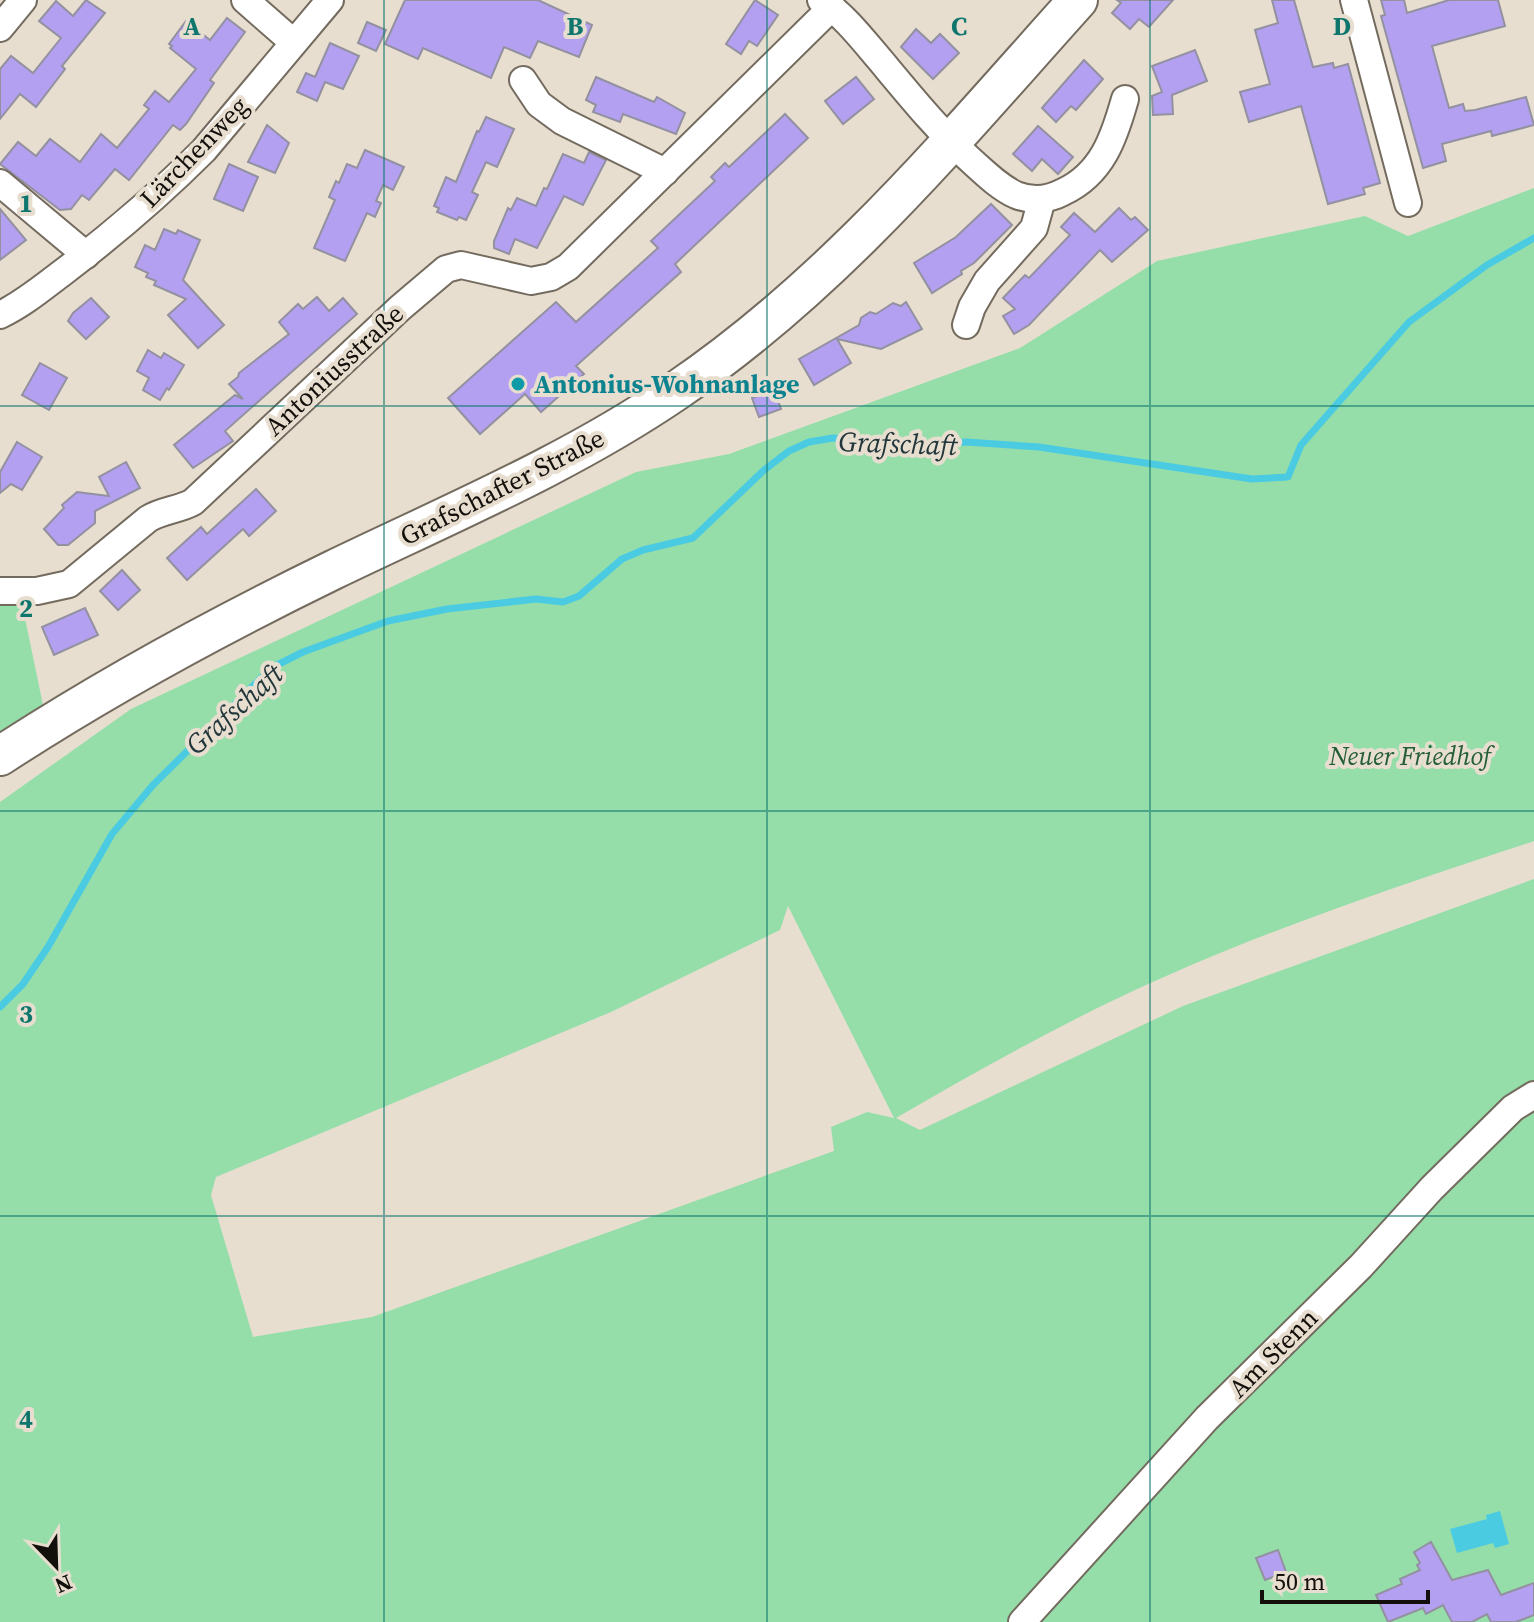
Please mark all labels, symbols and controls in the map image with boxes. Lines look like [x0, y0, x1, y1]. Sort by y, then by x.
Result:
text: A [183, 8, 201, 44]
text: B [567, 8, 584, 44]
text: C [951, 8, 967, 44]
text: D [1333, 8, 1351, 44]
street label: Lärchenweg [132, 89, 256, 215]
text: 1 [19, 185, 33, 221]
street label: Antoniusstraße [257, 296, 411, 444]
place label: Antonius-Wohnanlage [534, 366, 800, 402]
marker: Antonius-Wohnanlage [509, 375, 527, 393]
street label: Grafschafter Straße [394, 420, 610, 554]
water label: Grafschaft [838, 422, 959, 464]
text: 2 [19, 590, 33, 626]
water label: Grafschaft [177, 654, 292, 763]
park label: Neuer Friedhof [1328, 738, 1496, 774]
text: 3 [19, 996, 33, 1032]
street label: Am Stenn [1220, 1300, 1326, 1406]
text: 4 [19, 1401, 33, 1437]
north arrow [16, 1526, 96, 1606]
scale bar [1262, 1554, 1428, 1604]
text: 50 m [1274, 1565, 1325, 1598]
text: N [51, 1567, 77, 1601]

